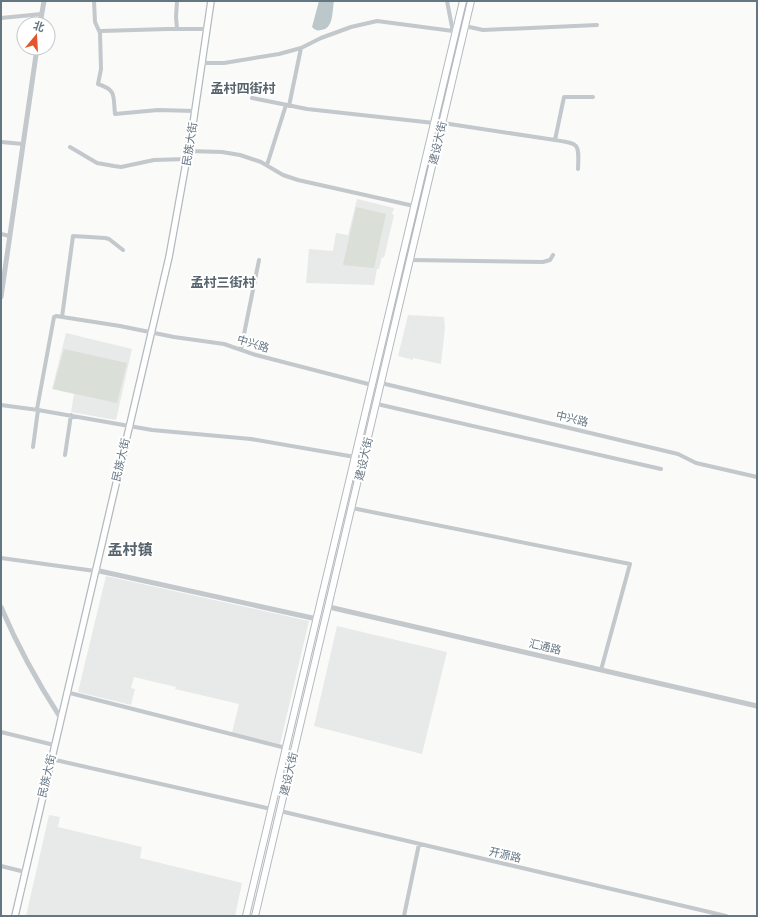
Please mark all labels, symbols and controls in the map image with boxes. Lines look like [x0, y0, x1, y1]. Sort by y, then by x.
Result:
north arrow [16, 16, 56, 56]
text: 北 [32, 20, 46, 34]
district label: 孟村四街村 [210, 81, 276, 96]
street label: 建设大街 [427, 120, 448, 166]
street label: 民族大街 [180, 121, 199, 167]
district label: 孟村三街村 [190, 275, 256, 290]
street label: 中兴路 [236, 333, 271, 354]
street label: 中兴路 [555, 409, 590, 428]
street label: 建设大街 [353, 436, 374, 482]
street label: 民族大街 [110, 437, 131, 483]
district label: 孟村镇 [107, 541, 153, 558]
street label: 汇通路 [528, 637, 563, 656]
street label: 建设大街 [278, 751, 299, 797]
street label: 民族大街 [36, 753, 57, 799]
street label: 开源路 [488, 845, 523, 864]

